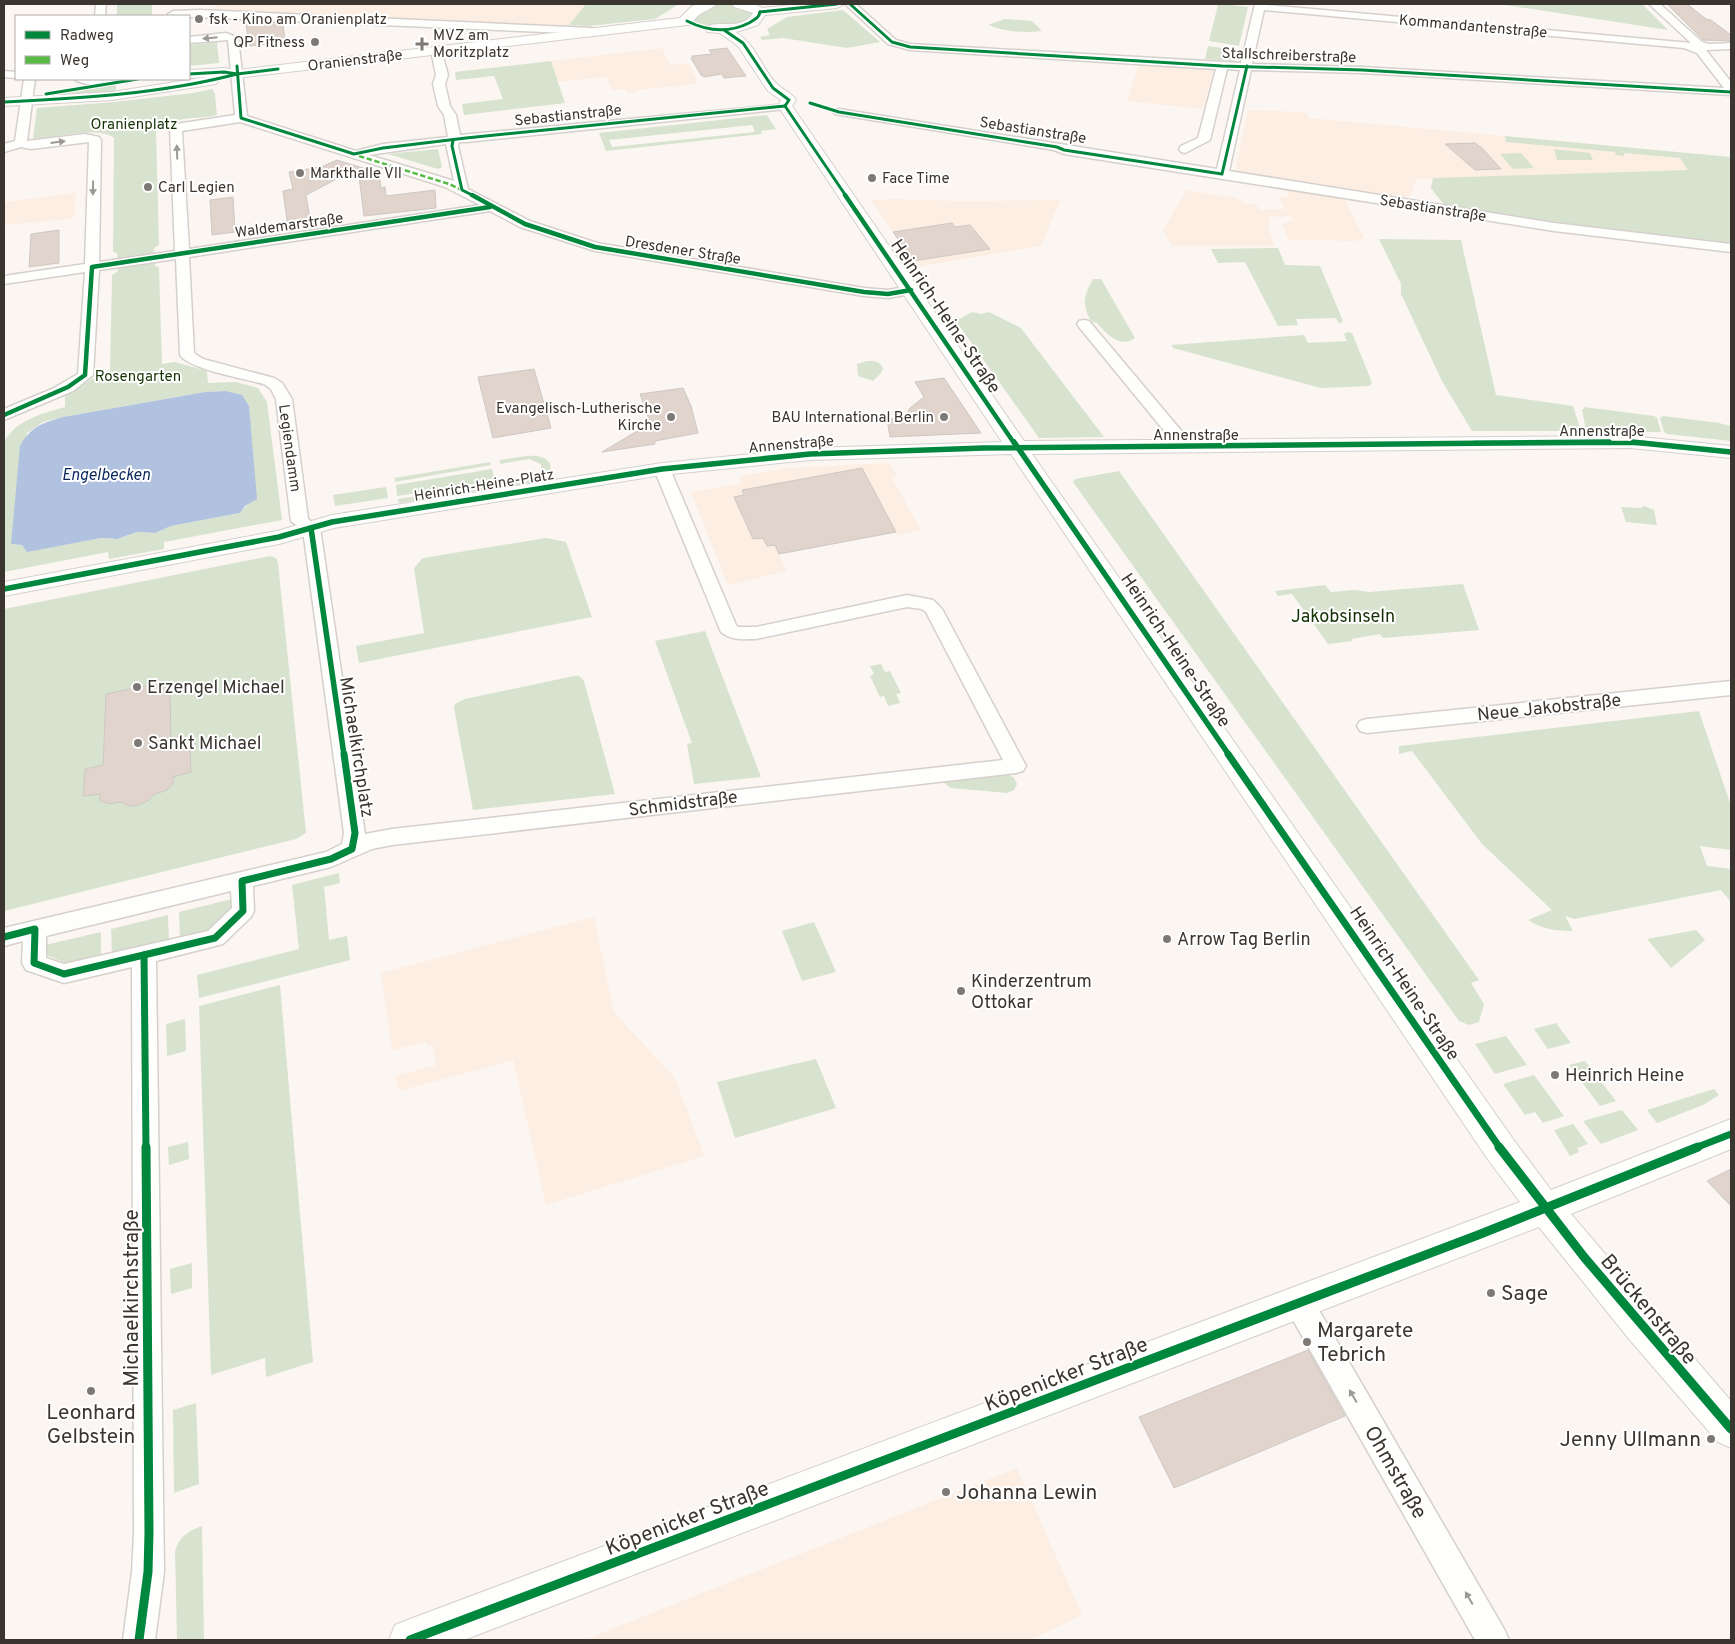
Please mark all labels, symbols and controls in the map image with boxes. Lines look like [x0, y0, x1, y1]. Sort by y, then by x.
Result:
place label: fsk - Kino am Oranienplatz [209, 11, 387, 30]
street label: Kommandantenstraße [1398, 12, 1548, 43]
marker: fsk - Kino am Oranienplatz [193, 13, 205, 25]
legend [15, 15, 190, 80]
text: Radweg [60, 27, 114, 46]
place label: MVZ am Moritzplatz [433, 27, 509, 63]
one-way arrow [201, 34, 217, 42]
place label: QP Fitness [233, 34, 305, 53]
marker: QP Fitness [309, 36, 321, 48]
marker: MVZ am Moritzplatz [415, 37, 429, 51]
street label: Stallschreiberstraße [1221, 45, 1357, 68]
street label: Oranienstraße [307, 46, 404, 77]
text: Weg [60, 52, 89, 71]
street label: Sebastianstraße [514, 101, 623, 132]
street label: Sebastianstraße [978, 114, 1087, 149]
park label: Oranienplatz [91, 116, 177, 135]
one-way arrow [50, 138, 66, 146]
one-way arrow [173, 144, 181, 160]
place label: Markthalle VII [310, 165, 402, 184]
marker: Markthalle VII [294, 167, 306, 179]
place label: Face Time [882, 170, 950, 189]
marker: Face Time [866, 172, 878, 184]
place label: Carl Legien [158, 179, 235, 198]
one-way arrow [89, 181, 97, 197]
marker: Carl Legien [142, 181, 154, 193]
street label: Sebastianstraße [1378, 192, 1487, 227]
street label: Waldemarstraße [234, 209, 344, 243]
street label: Dresdener Straße [623, 233, 742, 270]
street label: Heinrich-Heine-Straße [885, 235, 1005, 398]
park label: Rosengarten [95, 368, 181, 387]
place label: Evangelisch-Lutherische Kirche [496, 400, 661, 436]
street label: Legiendamm [273, 403, 304, 493]
place label: BAU International Berlin [772, 409, 934, 428]
marker: Evangelisch-Lutherische Kirche [665, 411, 677, 423]
marker: BAU International Berlin [938, 411, 950, 423]
street label: Annenstraße [1559, 423, 1645, 442]
street label: Annenstraße [1153, 427, 1239, 446]
street label: Annenstraße [748, 432, 835, 459]
water label: Engelbecken [62, 466, 150, 486]
street label: Heinrich-Heine-Platz [413, 466, 556, 507]
street label: Heinrich-Heine-Straße [1115, 569, 1235, 732]
park label: Jakobsinseln [1291, 606, 1395, 629]
street label: Michaelkirchplatz [333, 675, 378, 819]
place label: Erzengel Michael [147, 677, 285, 700]
marker: Erzengel Michael [131, 681, 143, 693]
street label: Neue Jakobstraße [1476, 689, 1622, 727]
place label: Sankt Michael [148, 733, 261, 756]
marker: Sankt Michael [132, 737, 144, 749]
street label: Schmidstraße [627, 786, 739, 823]
street label: Heinrich-Heine-Straße [1344, 902, 1464, 1065]
place label: Arrow Tag Berlin [1177, 929, 1311, 952]
marker: Arrow Tag Berlin [1161, 933, 1173, 945]
place label: Kinderzentrum Ottokar [971, 971, 1092, 1015]
marker: Kinderzentrum Ottokar [955, 985, 967, 997]
place label: Heinrich Heine [1565, 1065, 1684, 1088]
marker: Heinrich Heine [1549, 1069, 1561, 1081]
street label: Michaelkirchstraße [119, 1209, 146, 1387]
street label: Brückenstraße [1594, 1249, 1702, 1371]
place label: Sage [1501, 1281, 1548, 1308]
marker: Sage [1485, 1287, 1497, 1299]
place label: Margarete Tebrich [1317, 1318, 1413, 1369]
street label: Köpenicker Straße [981, 1332, 1152, 1419]
marker: Margarete Tebrich [1301, 1336, 1313, 1348]
marker: Leonhard Gelbstein [85, 1385, 97, 1397]
one-way arrow [1349, 1389, 1357, 1404]
place label: Leonhard Gelbstein [46, 1400, 136, 1451]
street label: Ohmstraße [1357, 1421, 1432, 1524]
place label: Jenny Ullmann [1560, 1427, 1701, 1454]
marker: Jenny Ullmann [1705, 1433, 1717, 1445]
street label: Köpenicker Straße [602, 1476, 773, 1563]
place label: Johanna Lewin [956, 1480, 1097, 1507]
marker: Johanna Lewin [940, 1486, 952, 1498]
one-way arrow [1464, 1591, 1473, 1605]

